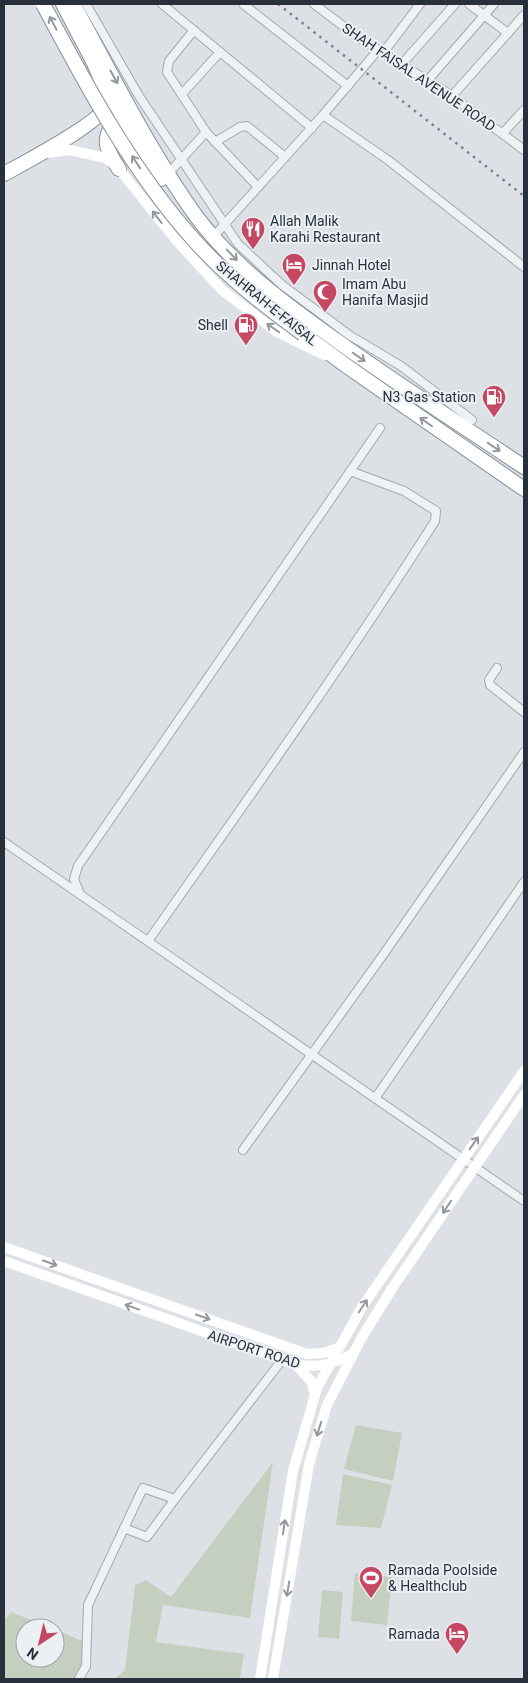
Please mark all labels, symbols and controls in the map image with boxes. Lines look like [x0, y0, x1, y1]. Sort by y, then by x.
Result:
one-way arrow [48, 15, 58, 30]
street label: SHAH FAISAL AVENUE ROAD [339, 20, 499, 134]
one-way arrow [109, 69, 119, 84]
one-way arrow [131, 156, 141, 170]
one-way arrow [151, 210, 162, 223]
place label: Allah Malik Karahi Restaurant [270, 213, 381, 245]
restaurant icon: Allah Malik Karahi Restaurant [240, 216, 266, 250]
one-way arrow [226, 249, 238, 261]
hotel icon: Jinnah Hotel [281, 252, 307, 286]
street label: SHAHRAH-E-FAISAL [213, 257, 321, 349]
place label: Jinnah Hotel [312, 257, 391, 273]
place label: Imam Abu Hanifa Masjid [342, 276, 428, 308]
mosque icon: Imam Abu Hanifa Masjid [312, 279, 338, 313]
fuel station icon: Shell [233, 312, 259, 346]
place label: Shell [198, 317, 228, 333]
one-way arrow [267, 323, 281, 333]
one-way arrow [352, 352, 366, 362]
fuel station icon: N3 Gas Station [481, 384, 507, 418]
place label: N3 Gas Station [383, 389, 476, 405]
one-way arrow [420, 417, 434, 427]
one-way arrow [487, 442, 501, 452]
one-way arrow [469, 1136, 480, 1150]
one-way arrow [442, 1200, 452, 1214]
one-way arrow [41, 1259, 57, 1268]
one-way arrow [358, 1299, 368, 1313]
one-way arrow [125, 1302, 141, 1311]
one-way arrow [195, 1313, 210, 1322]
street label: AIRPORT ROAD [206, 1327, 302, 1371]
one-way arrow [314, 1421, 324, 1437]
one-way arrow [280, 1520, 290, 1536]
place label: Ramada Poolside & Healthclub [388, 1562, 497, 1594]
sports icon: Ramada Poolside & Healthclub [358, 1565, 384, 1599]
one-way arrow [283, 1580, 293, 1596]
north arrow [15, 1618, 65, 1668]
hotel icon: Ramada [444, 1621, 470, 1655]
place label: Ramada [388, 1626, 440, 1642]
text: N [24, 1644, 41, 1663]

